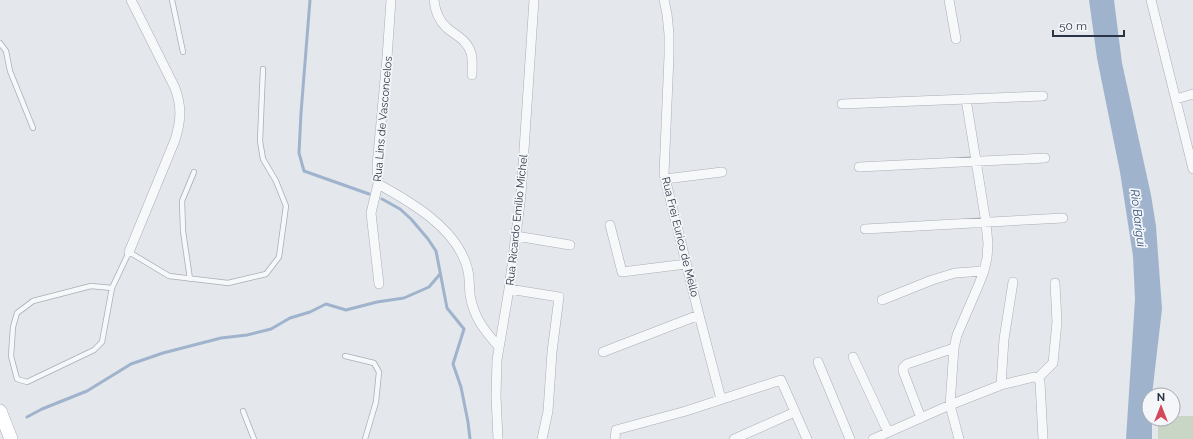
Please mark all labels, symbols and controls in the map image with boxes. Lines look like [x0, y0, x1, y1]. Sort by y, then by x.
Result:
scale bar [1053, 12, 1124, 38]
text: 50 m [1059, 19, 1087, 33]
street label: Rua Lins de Vasconcelos [371, 56, 395, 182]
street label: Rua Ricardo Emílio Michel [504, 154, 530, 286]
street label: Rua Frei Eurico de Mello [659, 176, 701, 299]
water label: Rio Barigui [1128, 188, 1149, 248]
north arrow [1141, 387, 1181, 427]
text: N [1157, 391, 1165, 404]

